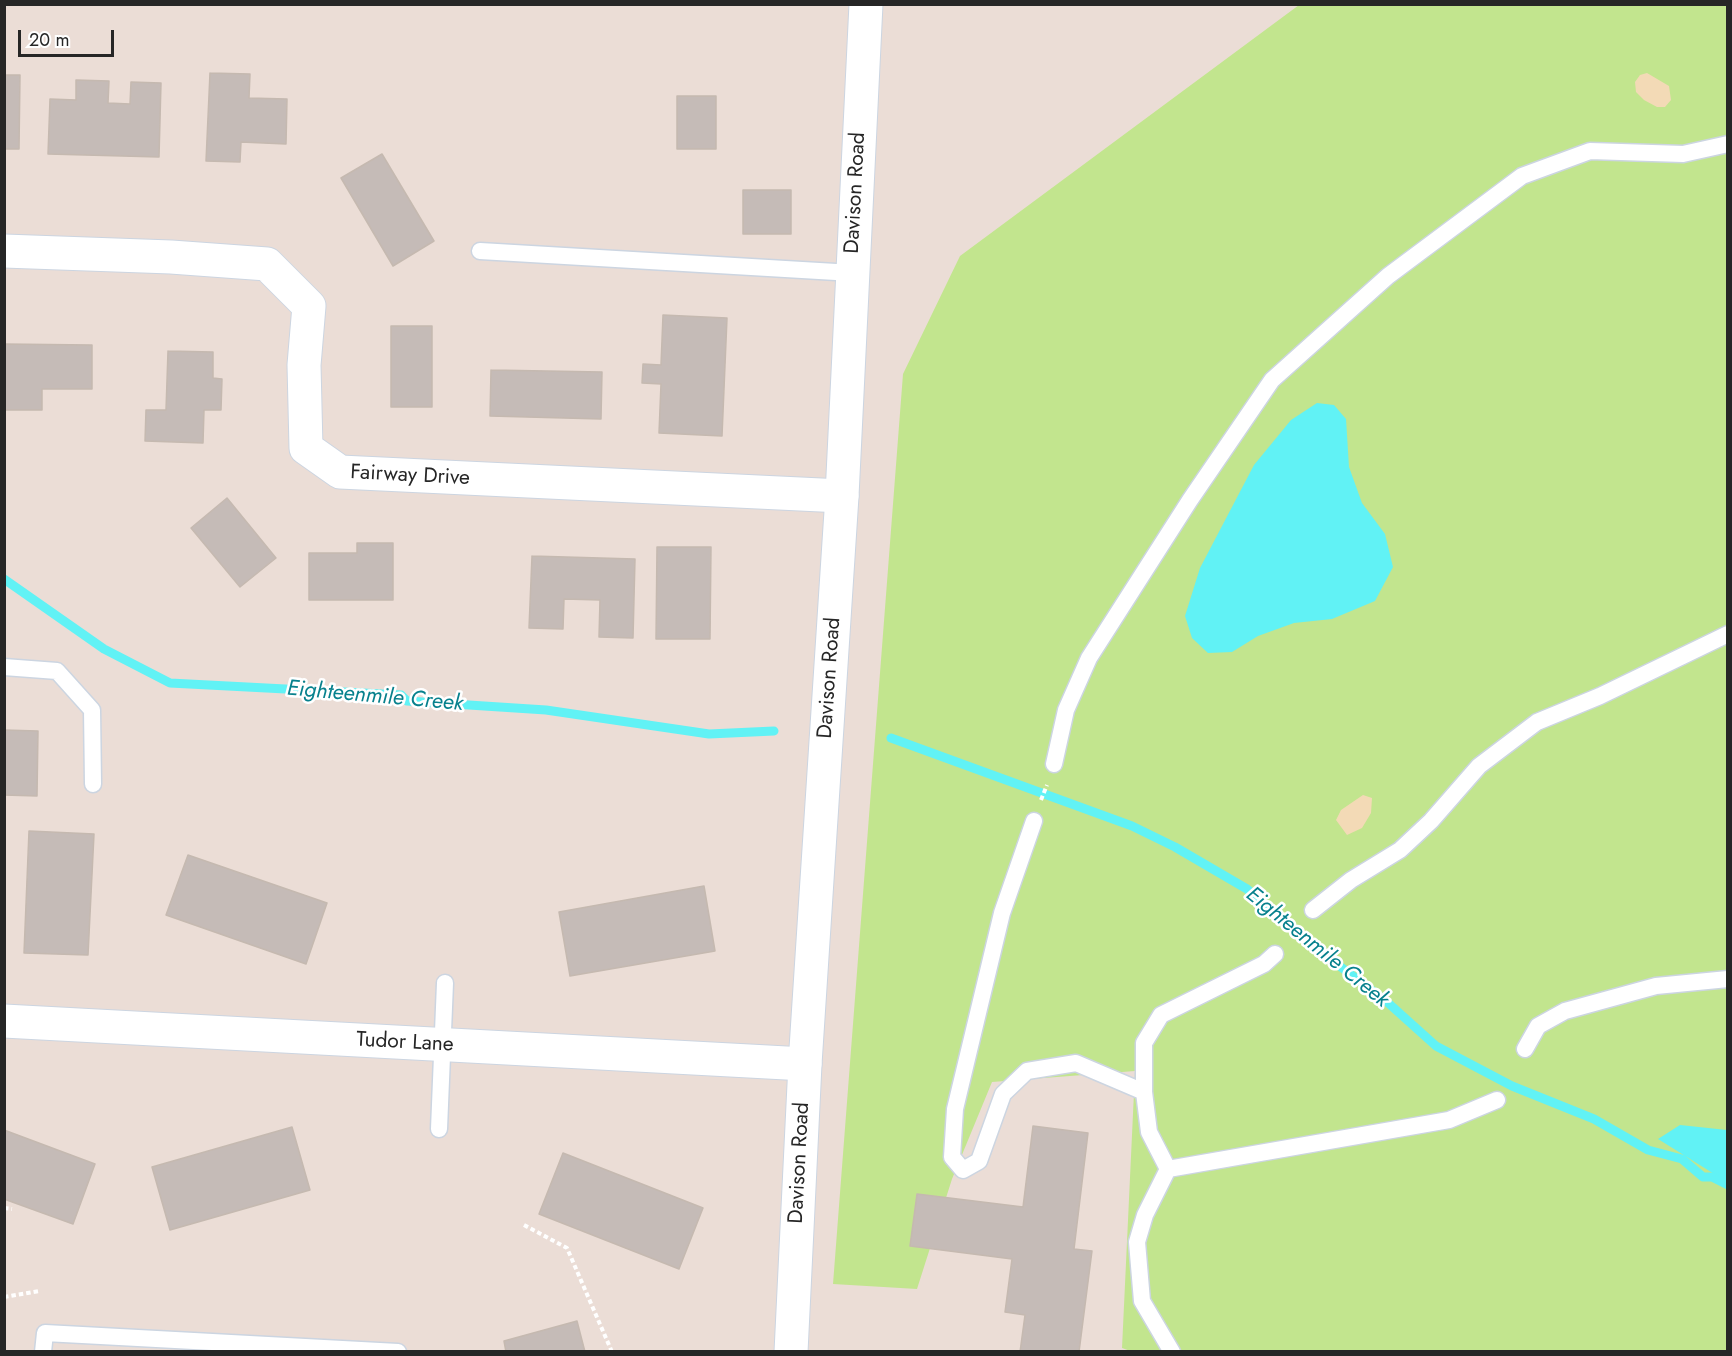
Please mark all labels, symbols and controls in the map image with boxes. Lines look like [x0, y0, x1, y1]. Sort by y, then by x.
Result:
scale bar [21, 18, 117, 56]
text: 20 m [29, 27, 69, 53]
street label: Davison Road [840, 132, 872, 254]
street label: Fairway Drive [350, 460, 470, 492]
street label: Davison Road [813, 617, 847, 739]
water label: Eighteenmile Creek [286, 676, 464, 718]
water label: Eighteenmile Creek [1240, 882, 1394, 1014]
street label: Tudor Lane [356, 1028, 454, 1058]
street label: Davison Road [784, 1102, 816, 1224]

